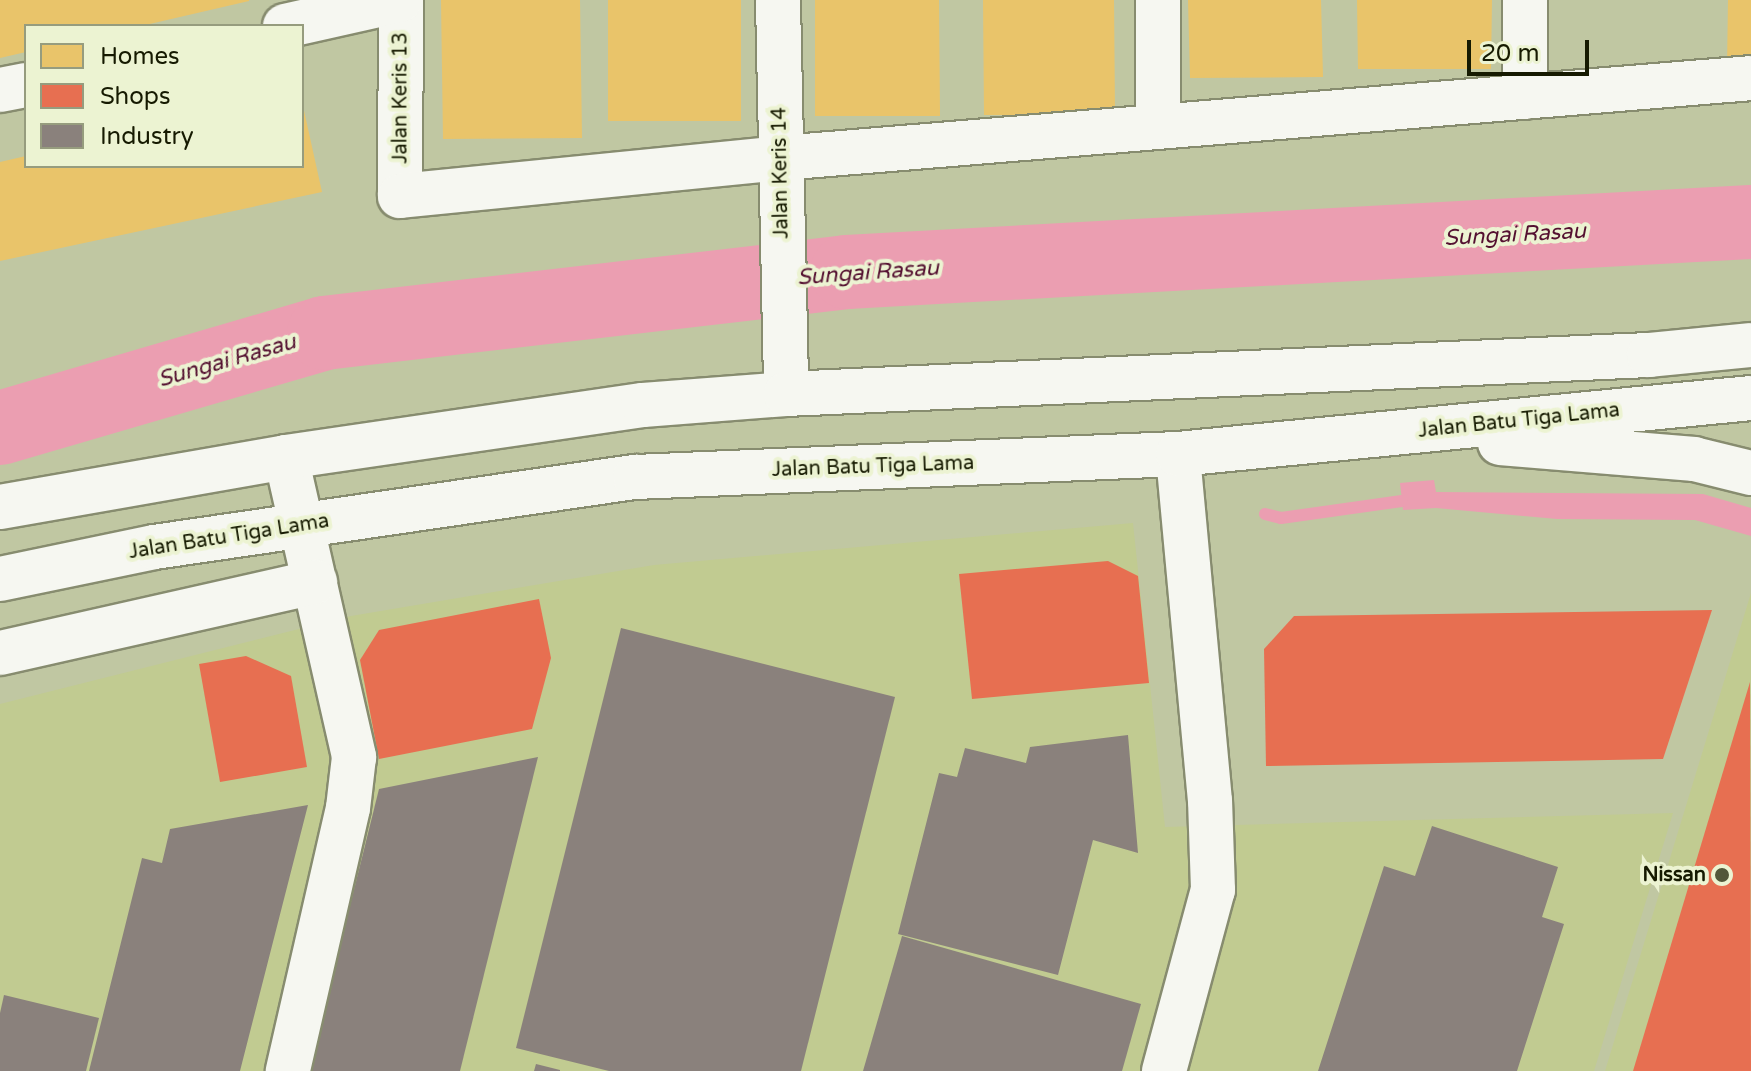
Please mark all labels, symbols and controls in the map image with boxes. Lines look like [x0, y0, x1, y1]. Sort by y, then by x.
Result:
legend [24, 24, 304, 168]
scale bar [1471, 24, 1593, 74]
street label: Jalan Keris 13 [389, 32, 413, 164]
text: 20 m [1481, 39, 1539, 68]
text: Homes [100, 42, 180, 71]
text: Shops [100, 82, 170, 111]
street label: Jalan Keris 14 [768, 107, 794, 239]
text: Industry [100, 122, 194, 151]
water label: Sungai Rasau [1443, 218, 1587, 252]
water label: Sungai Rasau [796, 255, 940, 291]
water label: Sungai Rasau [155, 329, 299, 393]
street label: Jalan Batu Tiga Lama [1417, 398, 1621, 444]
street label: Jalan Batu Tiga Lama [771, 451, 975, 483]
street label: Jalan Batu Tiga Lama [127, 509, 331, 565]
place label: Nissan [1643, 863, 1706, 887]
marker: Nissan [1713, 866, 1731, 884]

